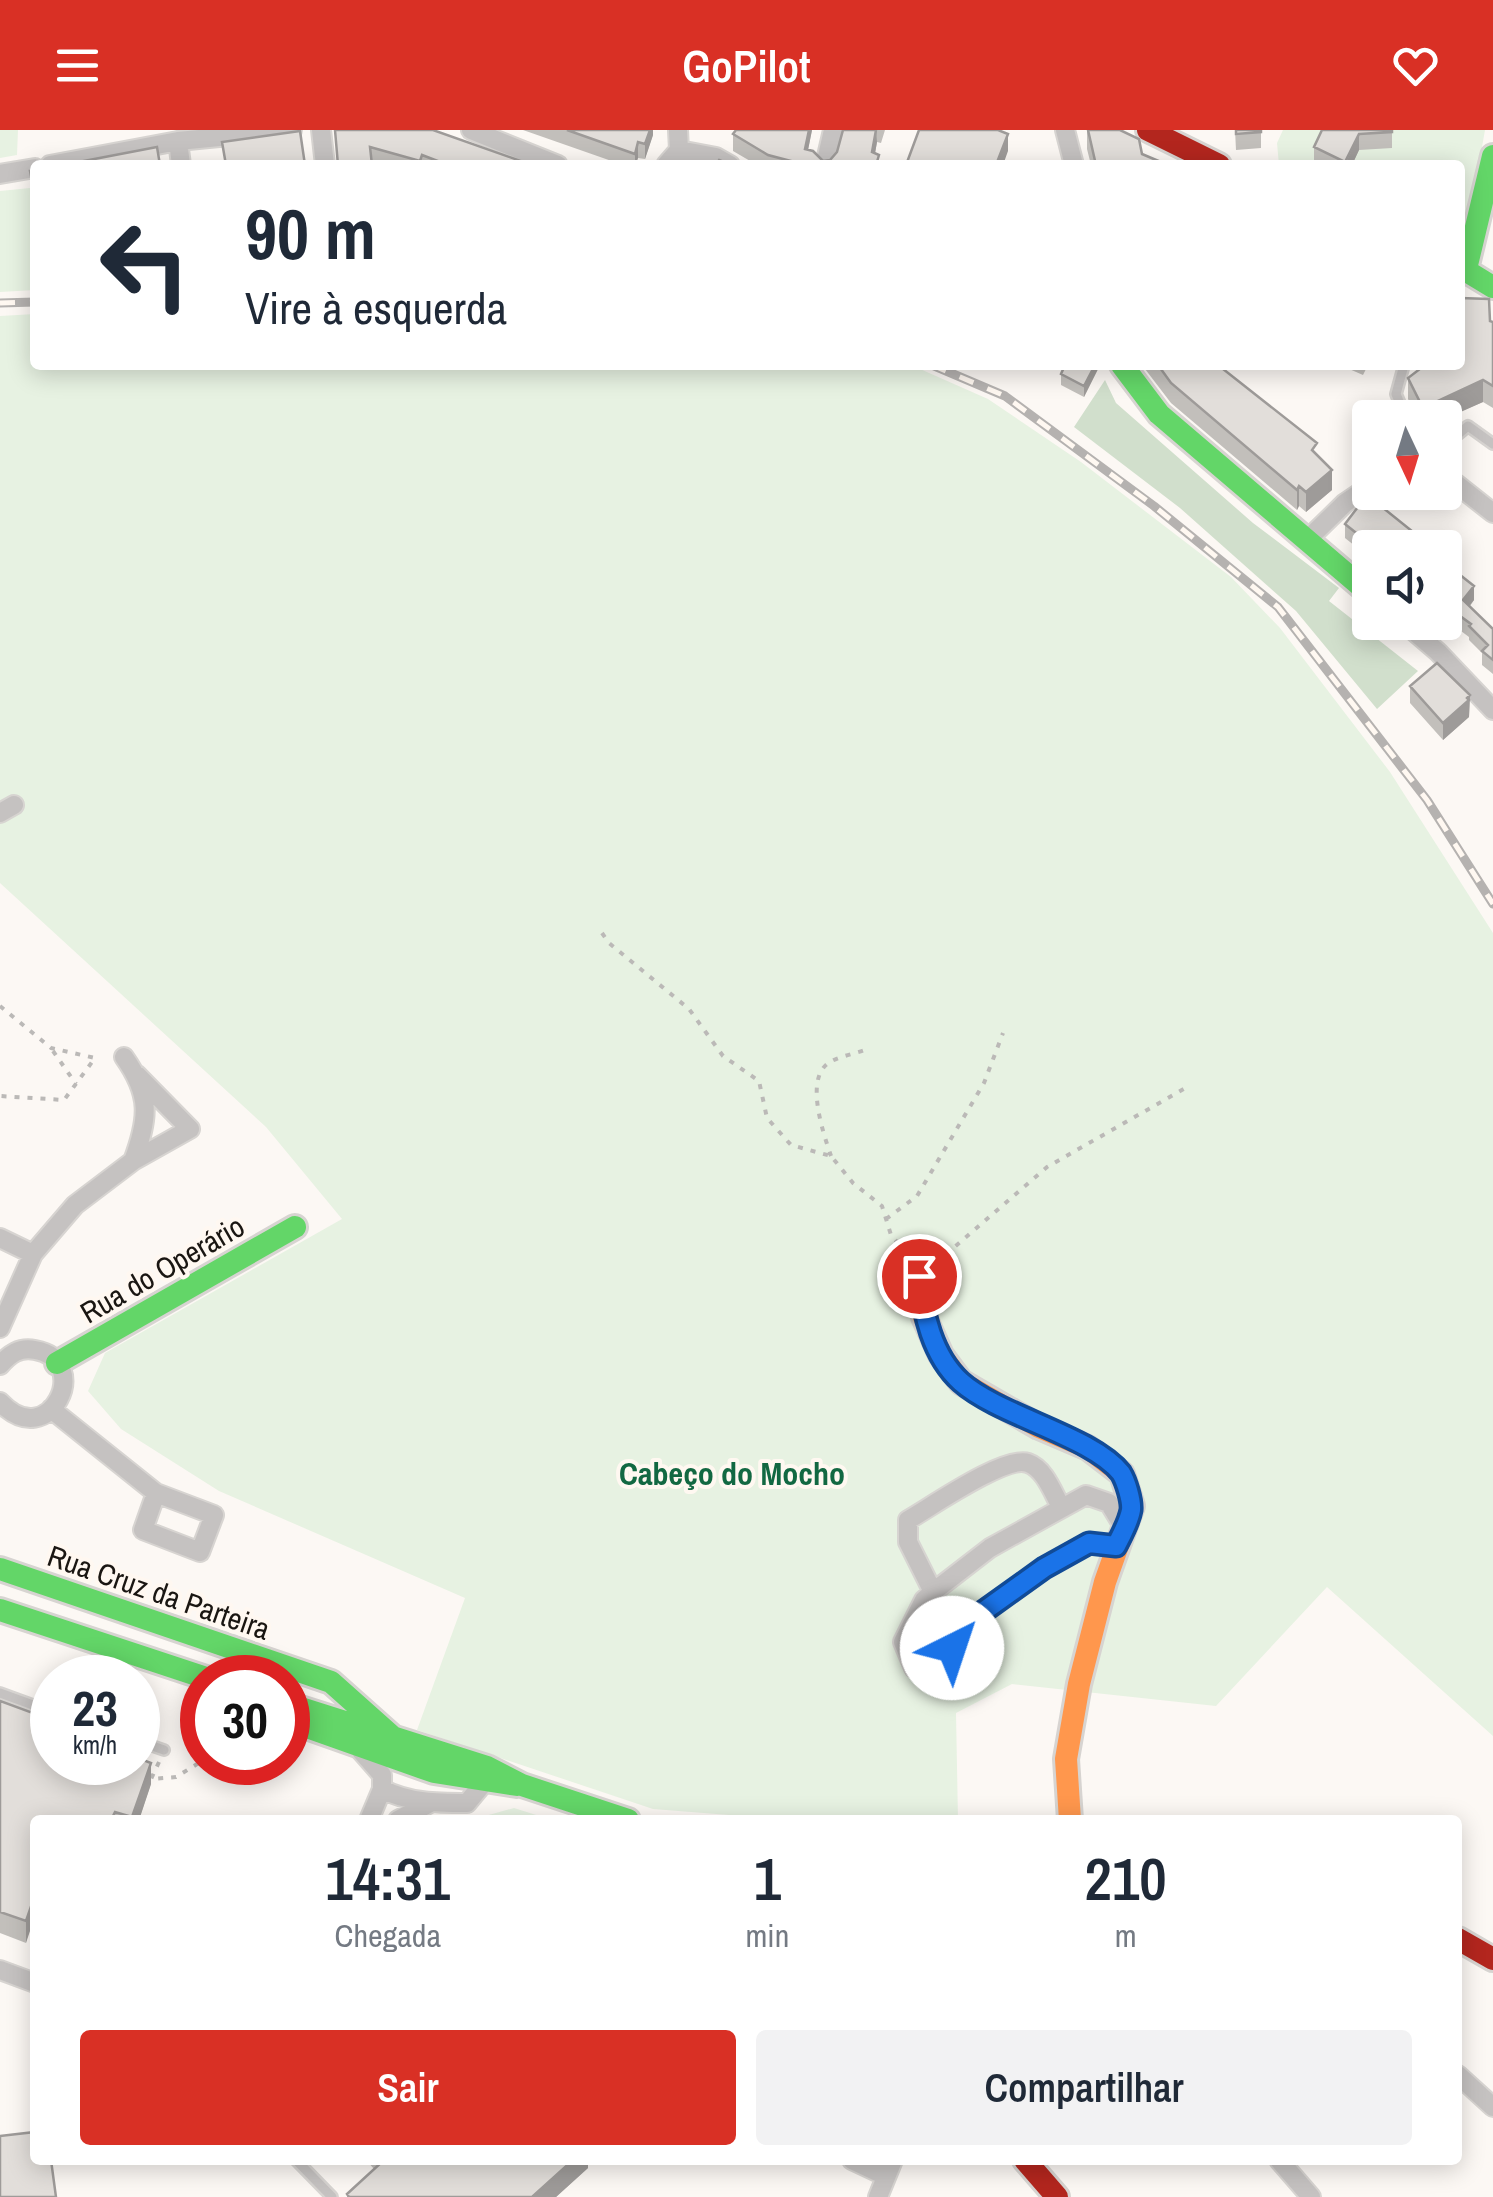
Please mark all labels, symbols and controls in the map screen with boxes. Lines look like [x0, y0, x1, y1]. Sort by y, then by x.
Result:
text: GoPilot [682, 35, 811, 96]
icon: menu [50, 38, 105, 93]
icon: heart [1388, 38, 1443, 93]
text: 90 m [245, 187, 376, 281]
icon: left [80, 200, 210, 330]
text: Vire à esquerda [245, 277, 507, 338]
north arrow [1352, 400, 1462, 510]
map controls [1352, 400, 1462, 640]
button: sound [1352, 530, 1462, 640]
street label: Rua do Operário [73, 1206, 251, 1332]
pin [877, 1234, 962, 1319]
icon: arrive [892, 1249, 947, 1304]
district label: Cabeço do Mocho [619, 1452, 845, 1495]
street label: Rua Cruz da Parteira [43, 1535, 276, 1649]
position arrow [900, 1596, 1004, 1700]
speed limit sign: 30 [180, 1655, 310, 1785]
text: 23 [72, 1674, 118, 1742]
text: km/h [73, 1728, 117, 1762]
text: 14:31 [325, 1838, 450, 1919]
text: 1 [754, 1838, 781, 1919]
text: 210 [1085, 1838, 1167, 1919]
text: Chegada [335, 1914, 441, 1957]
text: min [746, 1914, 789, 1957]
text: m [1115, 1914, 1137, 1957]
button: Sair [80, 2030, 736, 2145]
button: Compartilhar [756, 2030, 1412, 2145]

